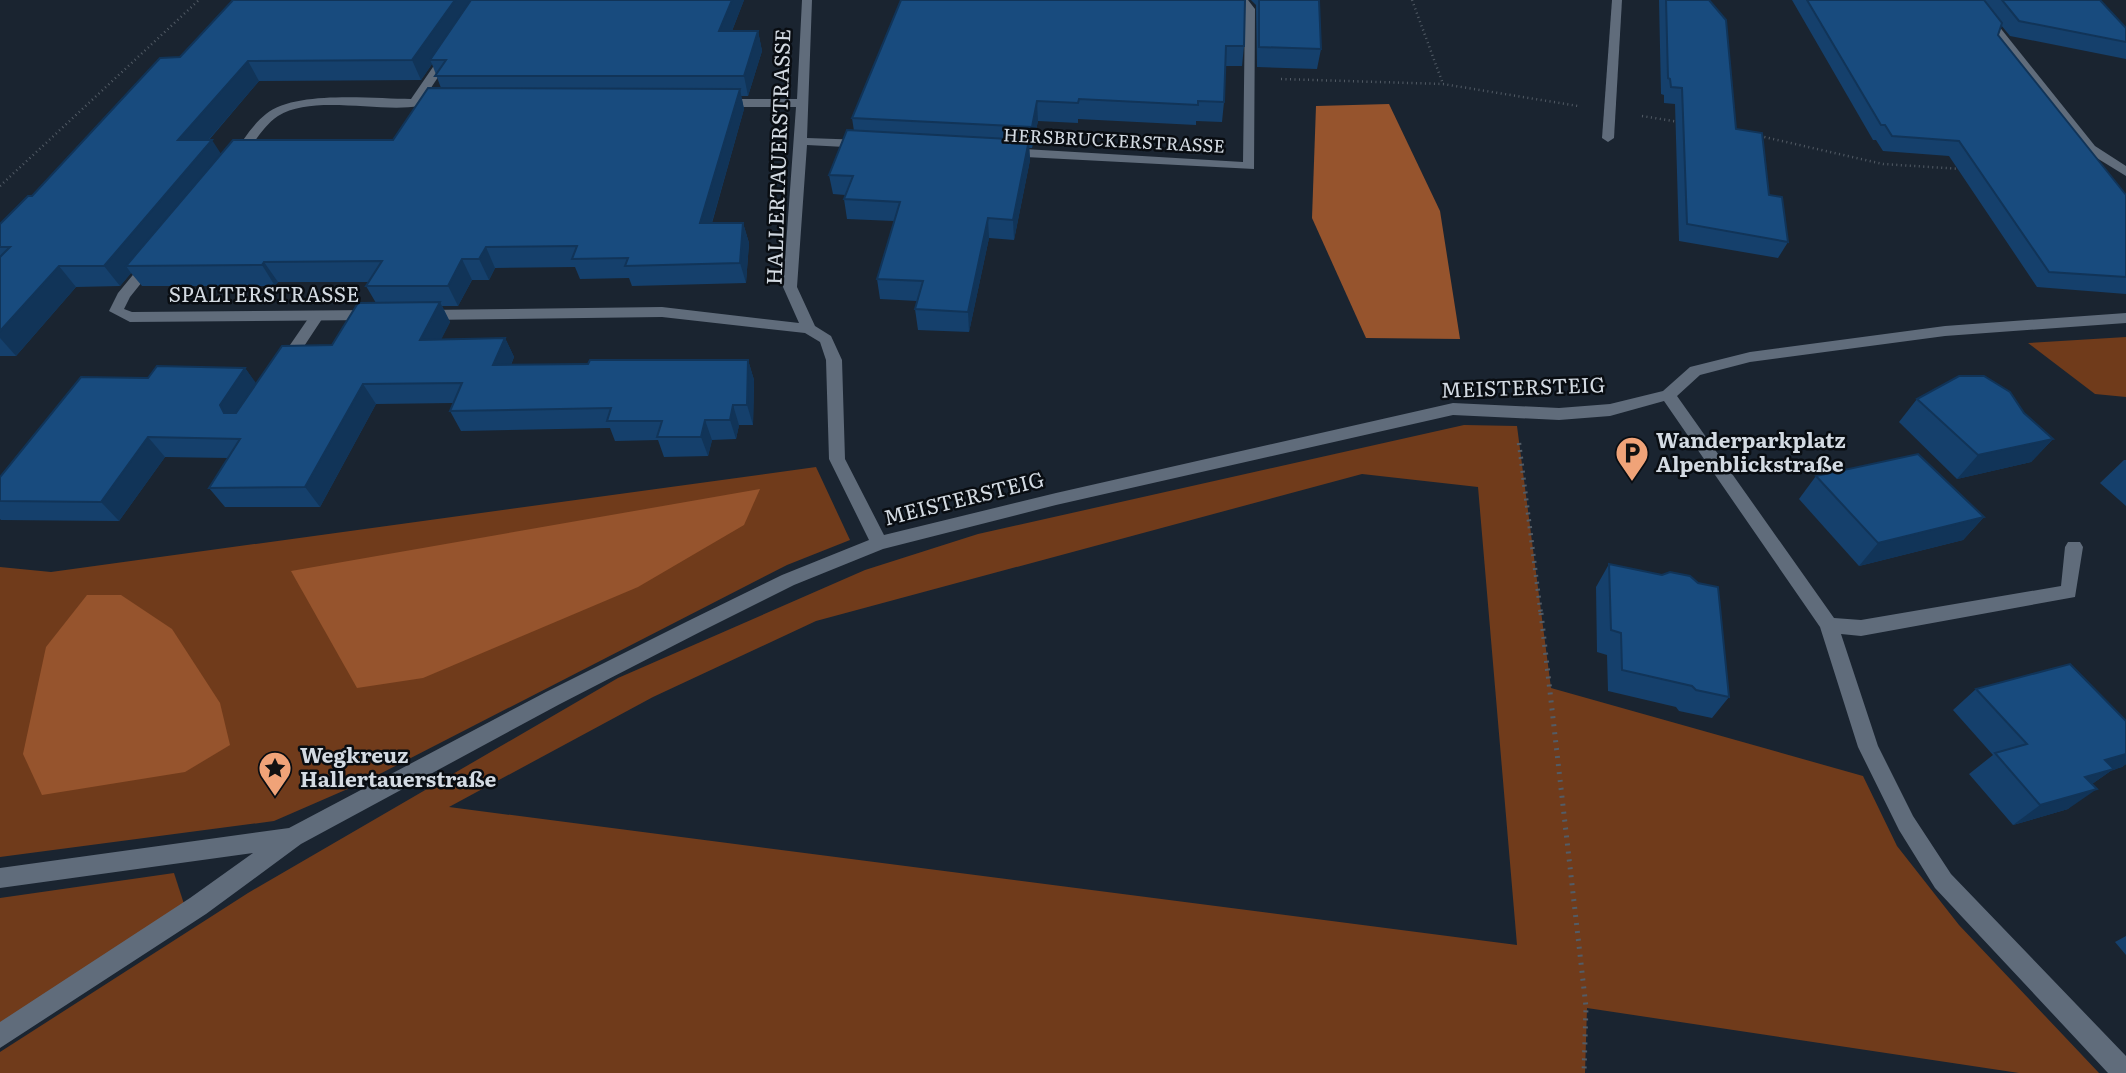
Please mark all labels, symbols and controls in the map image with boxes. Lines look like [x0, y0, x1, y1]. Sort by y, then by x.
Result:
street label: HALLERTAUERSTRASSE [757, 28, 796, 286]
street label: HERSBRUCKERSTRASSE [1002, 120, 1226, 159]
street label: SPALTERSTRASSE [169, 277, 359, 308]
street label: MEISTERSTEIG [1440, 367, 1606, 404]
place label: Wanderparkplatz Alpenblickstraße [1656, 423, 1846, 478]
parking icon: Wanderparkplatz Alpenblickstraße [1613, 434, 1651, 483]
street label: MEISTERSTEIG [880, 462, 1047, 532]
place label: Wegkreuz Hallertauerstraße [300, 738, 497, 793]
place icon: Wegkreuz Hallertauerstraße [256, 749, 294, 798]

